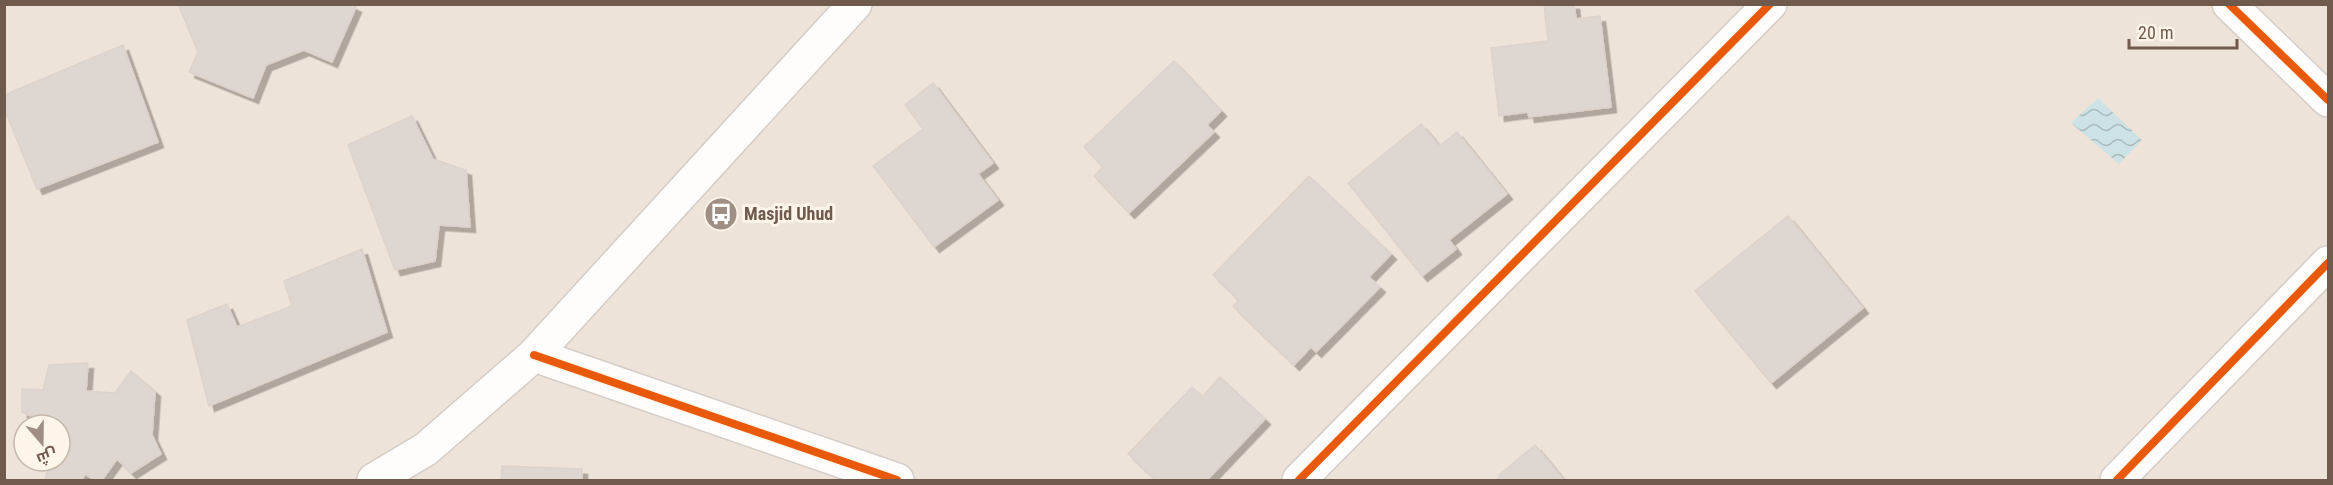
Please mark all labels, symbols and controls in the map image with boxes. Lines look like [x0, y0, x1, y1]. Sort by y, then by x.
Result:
scale bar [2129, 12, 2237, 50]
text: 20 m [2138, 22, 2173, 43]
bus stop icon: Masjid Uhud [703, 196, 739, 232]
place label: Masjid Uhud [744, 203, 833, 224]
north arrow [12, 413, 72, 473]
text: ش [34, 444, 60, 469]

